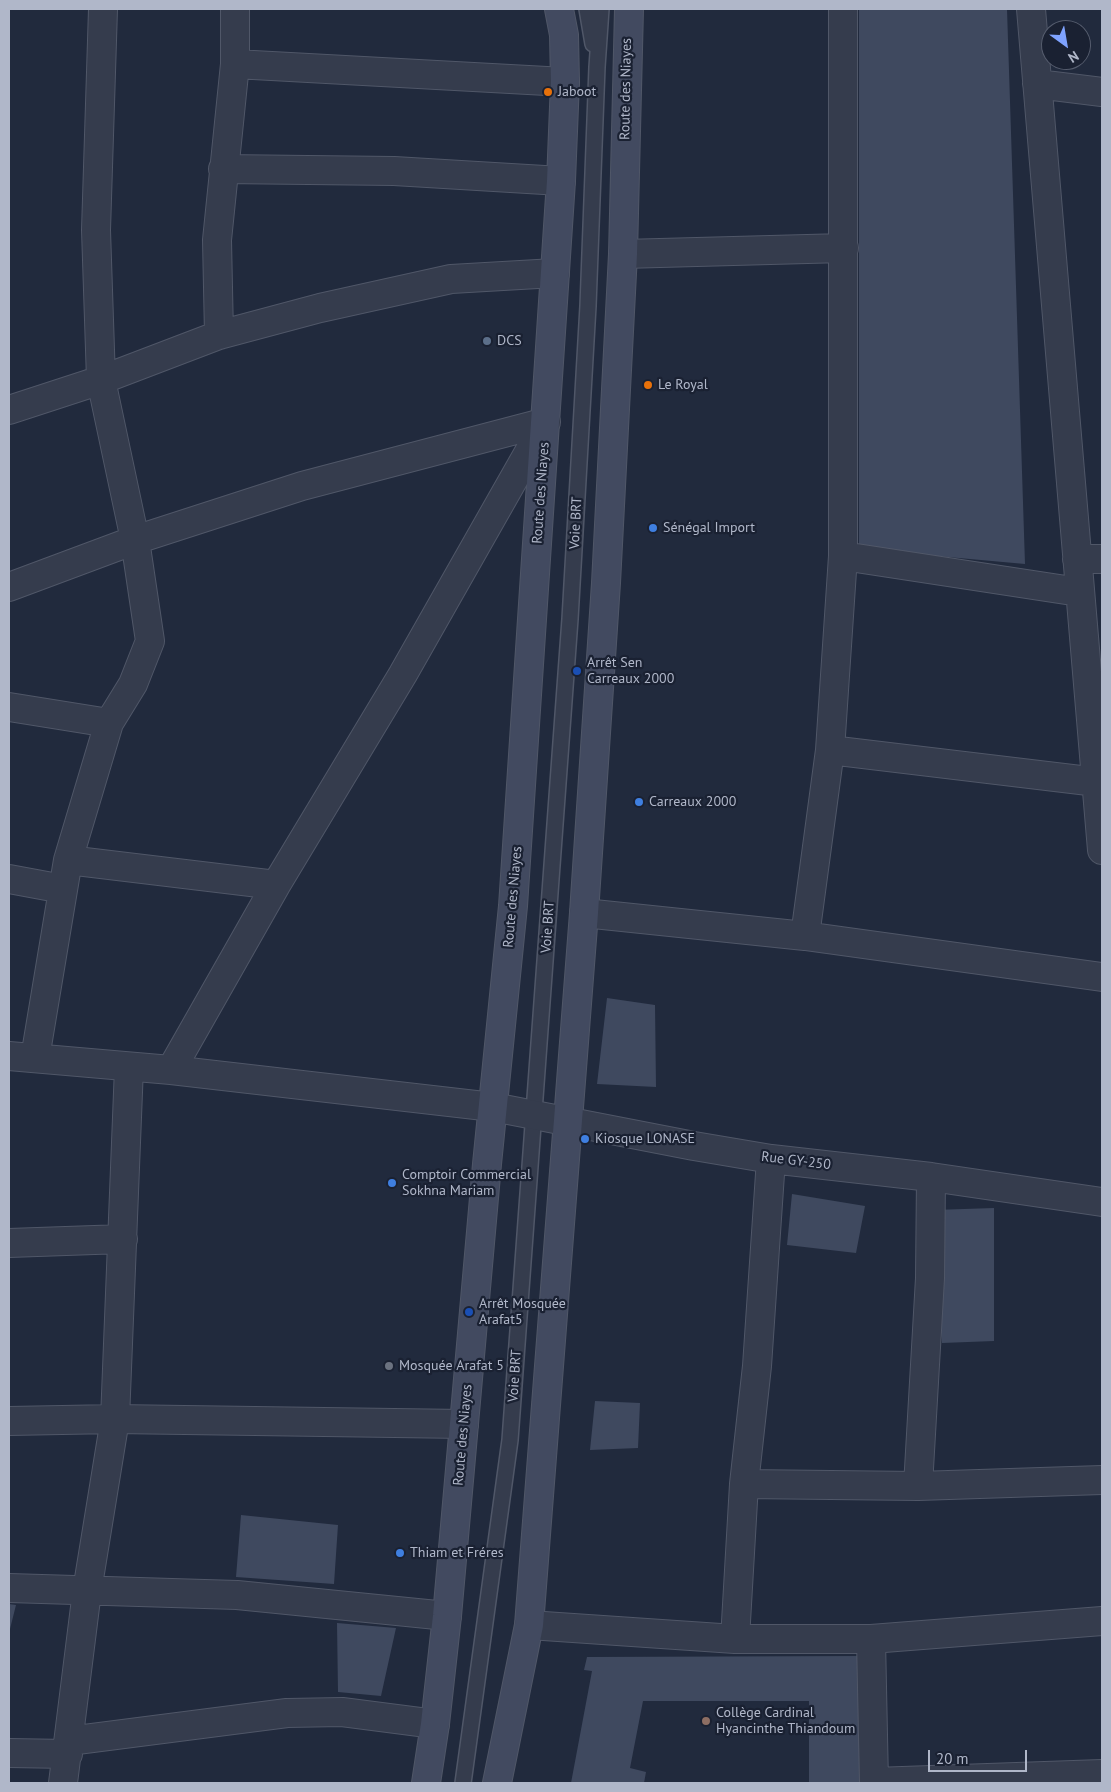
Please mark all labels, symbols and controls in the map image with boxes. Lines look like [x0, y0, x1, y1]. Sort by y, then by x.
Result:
north arrow [1041, 20, 1091, 70]
street label: Route des Niayes [617, 38, 635, 140]
text: N [1065, 47, 1082, 67]
place label: Jaboot [558, 84, 596, 100]
marker: Jaboot [542, 86, 554, 98]
place label: DCS [497, 333, 522, 349]
marker: DCS [481, 335, 493, 347]
place label: Le Royal [658, 377, 708, 393]
marker: Le Royal [642, 379, 654, 391]
street label: Route des Niayes [529, 442, 553, 544]
street label: Voie BRT [566, 496, 586, 550]
place label: Sénégal Import [663, 520, 755, 536]
marker: Sénégal Import [647, 522, 659, 534]
place label: Arrêt Sen Carreaux 2000 [587, 655, 674, 688]
marker: Arrêt Sen Carreaux 2000 [571, 665, 583, 677]
place label: Carreaux 2000 [649, 794, 736, 810]
marker: Carreaux 2000 [633, 796, 645, 808]
street label: Route des Niayes [500, 846, 526, 948]
street label: Voie BRT [538, 900, 558, 954]
place label: Kiosque LONASE [595, 1131, 695, 1147]
marker: Kiosque LONASE [579, 1133, 591, 1145]
street label: Rue GY-250 [760, 1148, 832, 1174]
place label: Comptoir Commercial Sokhna Mariam [402, 1167, 531, 1200]
marker: Comptoir Commercial Sokhna Mariam [386, 1177, 398, 1189]
place label: Arrêt Mosquée Arafat5 [479, 1296, 566, 1328]
marker: Arrêt Mosquée Arafat5 [463, 1306, 475, 1318]
street label: Voie BRT [505, 1349, 525, 1403]
place label: Mosquée Arafat 5 [399, 1358, 504, 1374]
marker: Mosquée Arafat 5 [383, 1360, 395, 1372]
street label: Route des Niayes [450, 1384, 476, 1486]
place label: Thiam et Fréres [410, 1545, 504, 1561]
marker: Thiam et Fréres [394, 1547, 406, 1559]
place label: Collège Cardinal Hyancinthe Thiandoum [716, 1705, 855, 1738]
marker: Collège Cardinal Hyancinthe Thiandoum [700, 1715, 712, 1727]
scale bar [931, 1740, 1030, 1772]
text: 20 m [936, 1749, 969, 1768]

